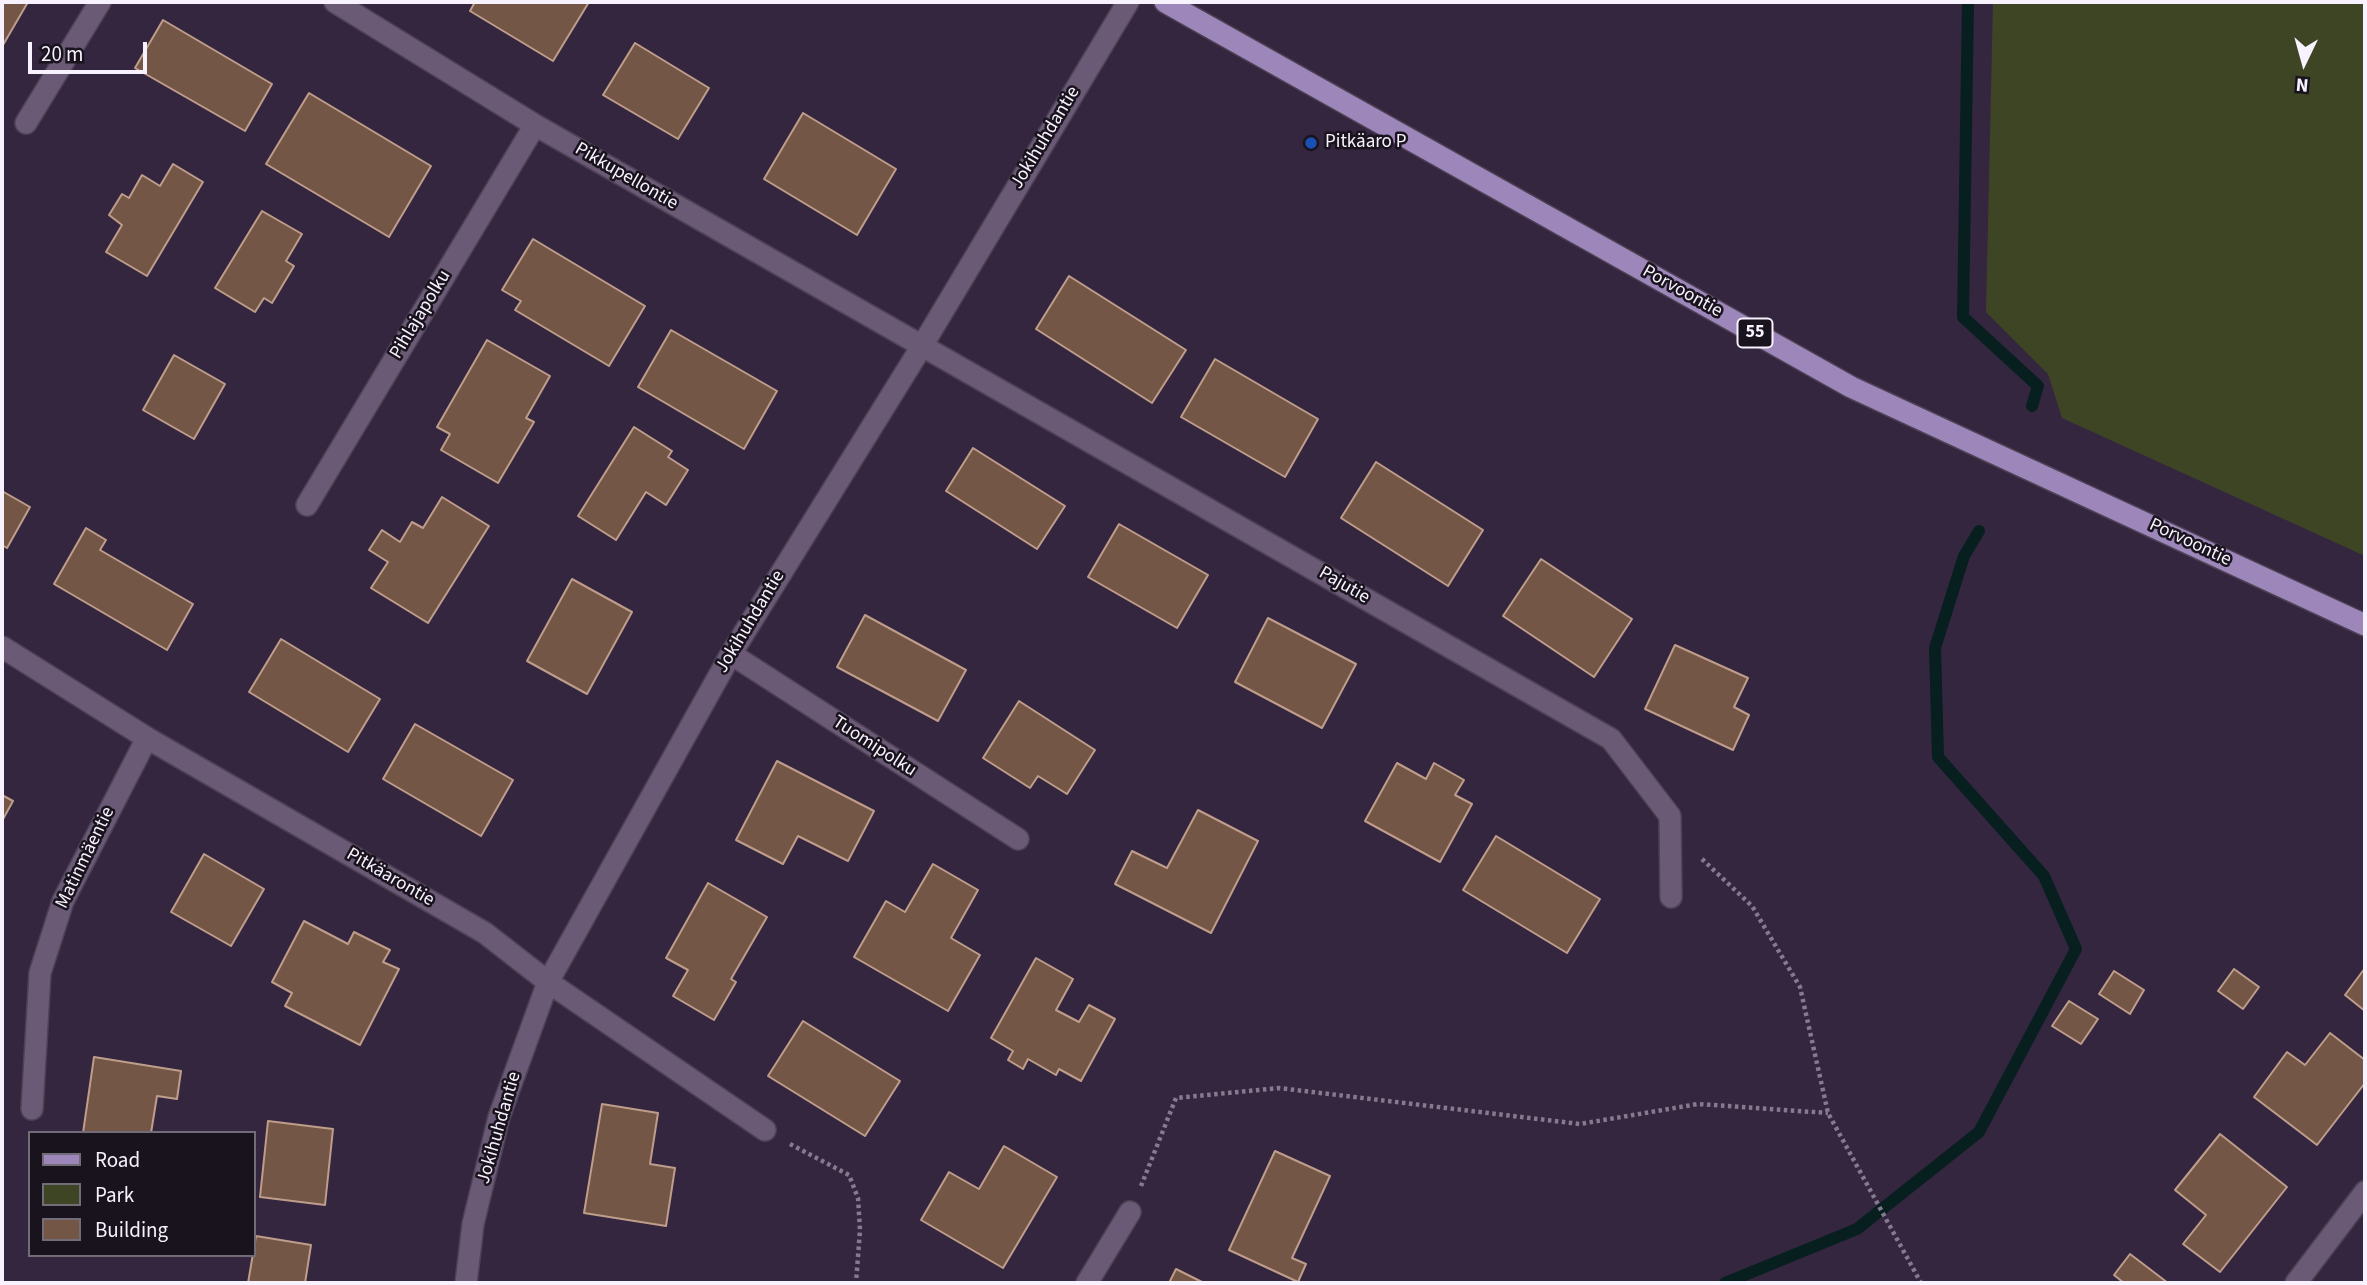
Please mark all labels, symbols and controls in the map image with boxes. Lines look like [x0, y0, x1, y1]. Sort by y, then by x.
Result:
scale bar [32, 28, 150, 72]
north arrow [2269, 28, 2339, 98]
text: 20 m [41, 39, 83, 69]
text: N [2295, 70, 2310, 98]
street label: Jokihuhdantie [1006, 83, 1086, 193]
place label: Pitkäaro P [1325, 132, 1406, 154]
marker: Pitkäaro P [1303, 135, 1319, 151]
street label: Pikkupellontie [570, 138, 682, 216]
street label: Porvoontie [1638, 261, 1726, 323]
street label: Pihlajapolku [386, 266, 456, 364]
road number: 55 [1738, 318, 1772, 348]
street label: Porvoontie [2145, 514, 2235, 572]
street label: Pajutie [1314, 562, 1374, 610]
street label: Jokihuhdantie [711, 567, 791, 677]
street label: Tuomipolku [828, 711, 920, 783]
street label: Matinmäentie [52, 803, 120, 913]
street label: Pitkäarontie [342, 844, 438, 912]
street label: Jokihuhdantie [473, 1069, 527, 1187]
legend [28, 1131, 256, 1257]
text: Road [95, 1145, 140, 1175]
text: Park [95, 1180, 134, 1210]
text: Building [95, 1215, 168, 1245]

